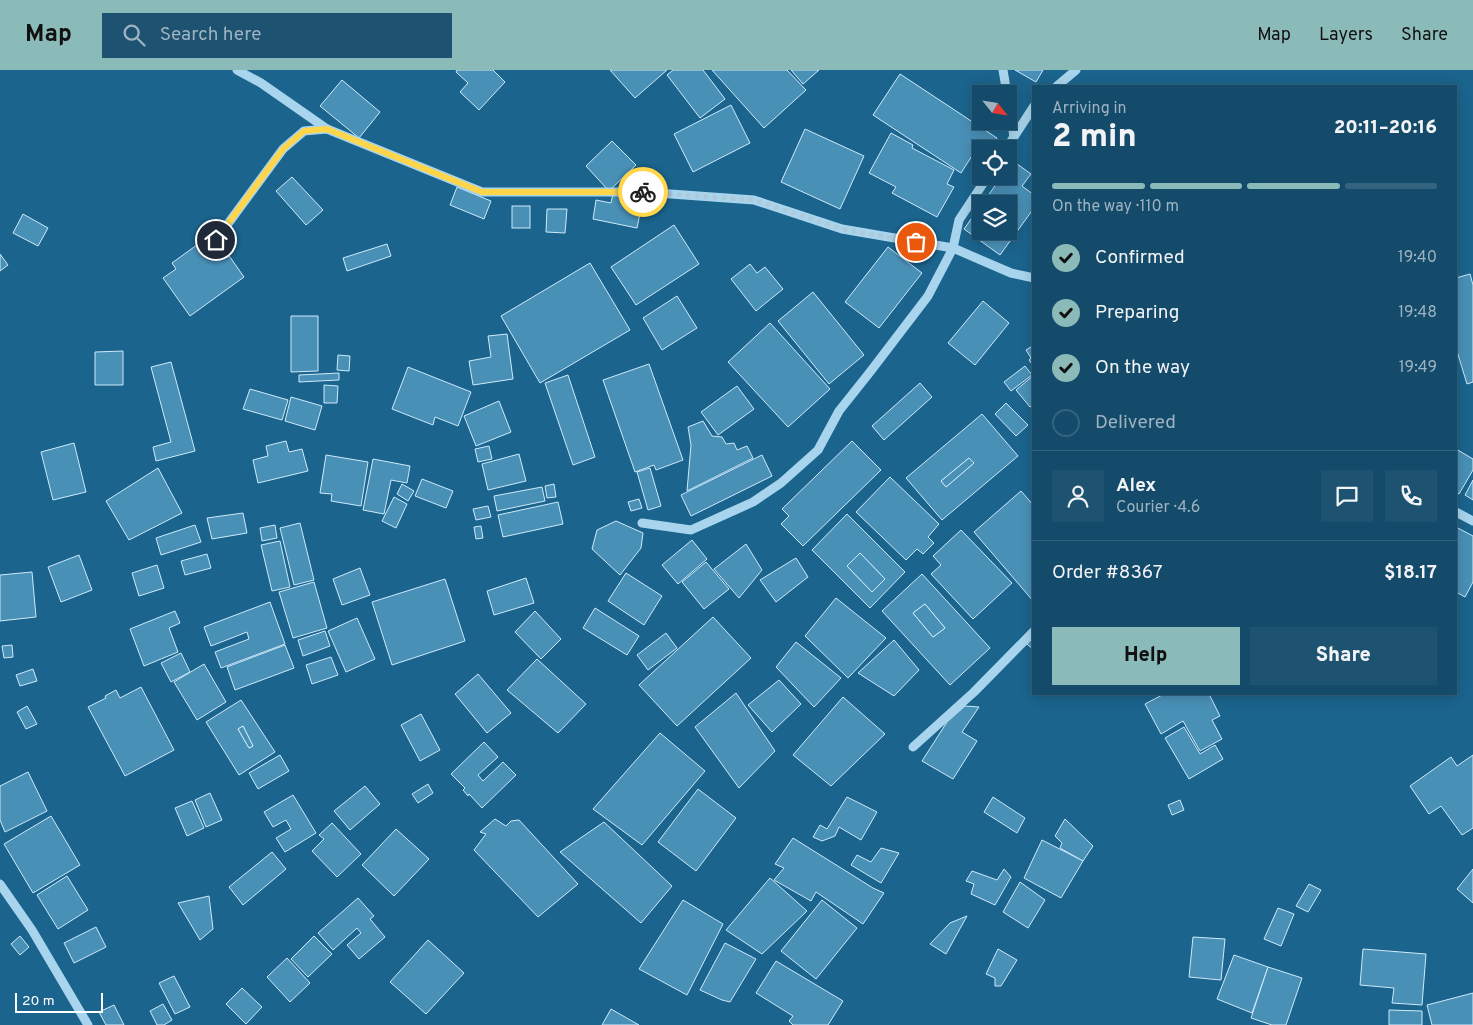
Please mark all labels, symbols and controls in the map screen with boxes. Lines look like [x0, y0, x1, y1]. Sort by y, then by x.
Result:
search box [102, 13, 452, 58]
text: Map [25, 20, 72, 50]
icon: search [120, 21, 148, 49]
text: Search here [160, 23, 261, 47]
text: Map [1257, 24, 1291, 47]
text: Layers [1319, 24, 1373, 47]
text: Share [1401, 24, 1448, 47]
north arrow [972, 85, 1018, 130]
map controls [972, 85, 1017, 240]
text: Arriving in [1052, 99, 1127, 119]
text: 20:11–20:16 [1334, 116, 1437, 140]
text: 2 min [1052, 118, 1137, 158]
button: locate [972, 140, 1017, 185]
courier [618, 167, 668, 217]
icon: bike [629, 178, 657, 206]
button: layers [972, 195, 1017, 240]
text: On the way · 110 m [1052, 197, 1179, 217]
pin [195, 219, 237, 261]
pin [895, 221, 937, 263]
icon: home [202, 226, 230, 254]
icon: bag [902, 228, 930, 256]
icon: check [1052, 244, 1080, 272]
text: Confirmed [1095, 246, 1185, 270]
text: 19:40 [1398, 248, 1437, 268]
icon: check [1052, 299, 1080, 327]
text: Preparing [1095, 301, 1179, 325]
text: 19:48 [1398, 303, 1437, 323]
icon: check [1052, 354, 1080, 382]
text: On the way [1095, 356, 1190, 380]
text: 19:49 [1399, 358, 1437, 378]
text: Delivered [1095, 411, 1176, 435]
button: person [1052, 470, 1104, 522]
button: chat [1321, 470, 1373, 522]
button: phone [1385, 470, 1437, 522]
text: Alex [1116, 474, 1156, 498]
text: Courier · 4.6 [1116, 498, 1200, 518]
text: Order #8367 [1052, 561, 1163, 585]
text: $18.17 [1384, 561, 1437, 585]
button: Help [1052, 627, 1240, 685]
button: Share [1250, 627, 1437, 685]
scale bar [15, 990, 102, 1013]
text: 20 m [22, 993, 55, 1010]

